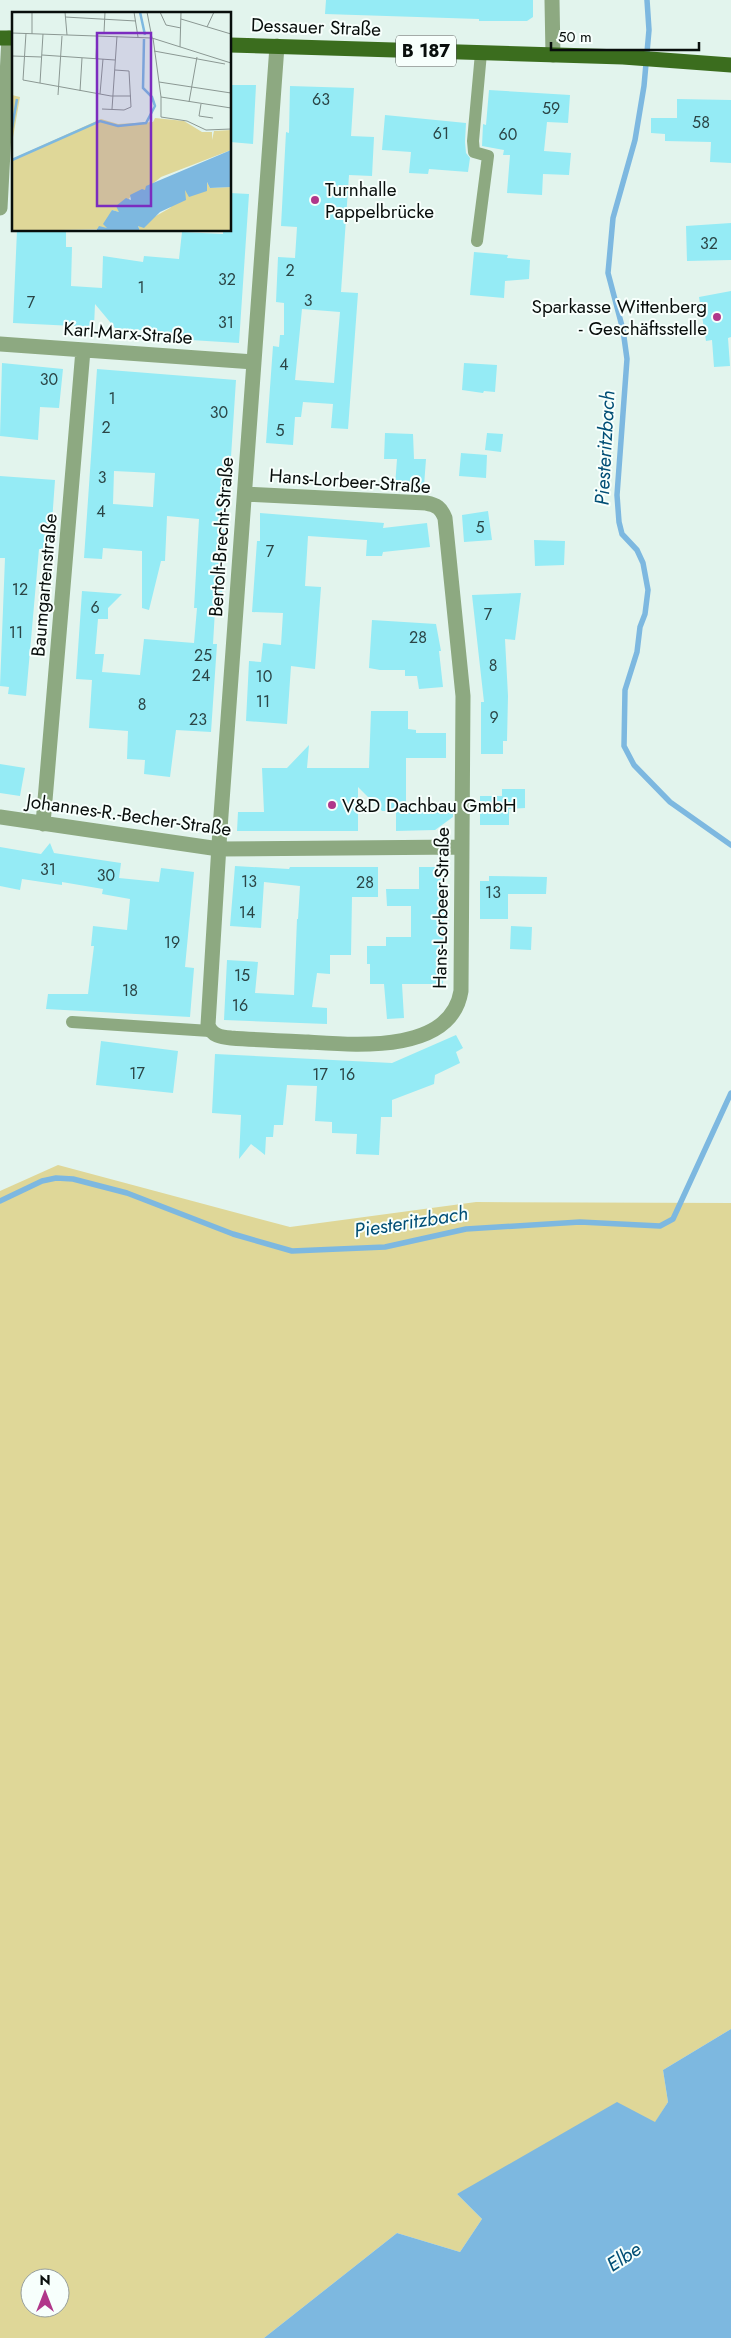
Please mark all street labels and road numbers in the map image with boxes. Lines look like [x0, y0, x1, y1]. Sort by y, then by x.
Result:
street label: Dessauer Straße [250, 11, 382, 43]
road number: B 187 [396, 36, 456, 66]
street label: Karl-Marx-Straße [62, 315, 194, 351]
street label: Bertolt-Brecht-Straße [202, 456, 240, 618]
street label: Hans-Lorbeer-Straße [268, 462, 432, 500]
street label: Baumgartenstraße [24, 512, 64, 658]
street label: Johannes-R.-Becher-Straße [22, 787, 233, 843]
street label: Hans-Lorbeer-Straße [426, 827, 456, 989]

